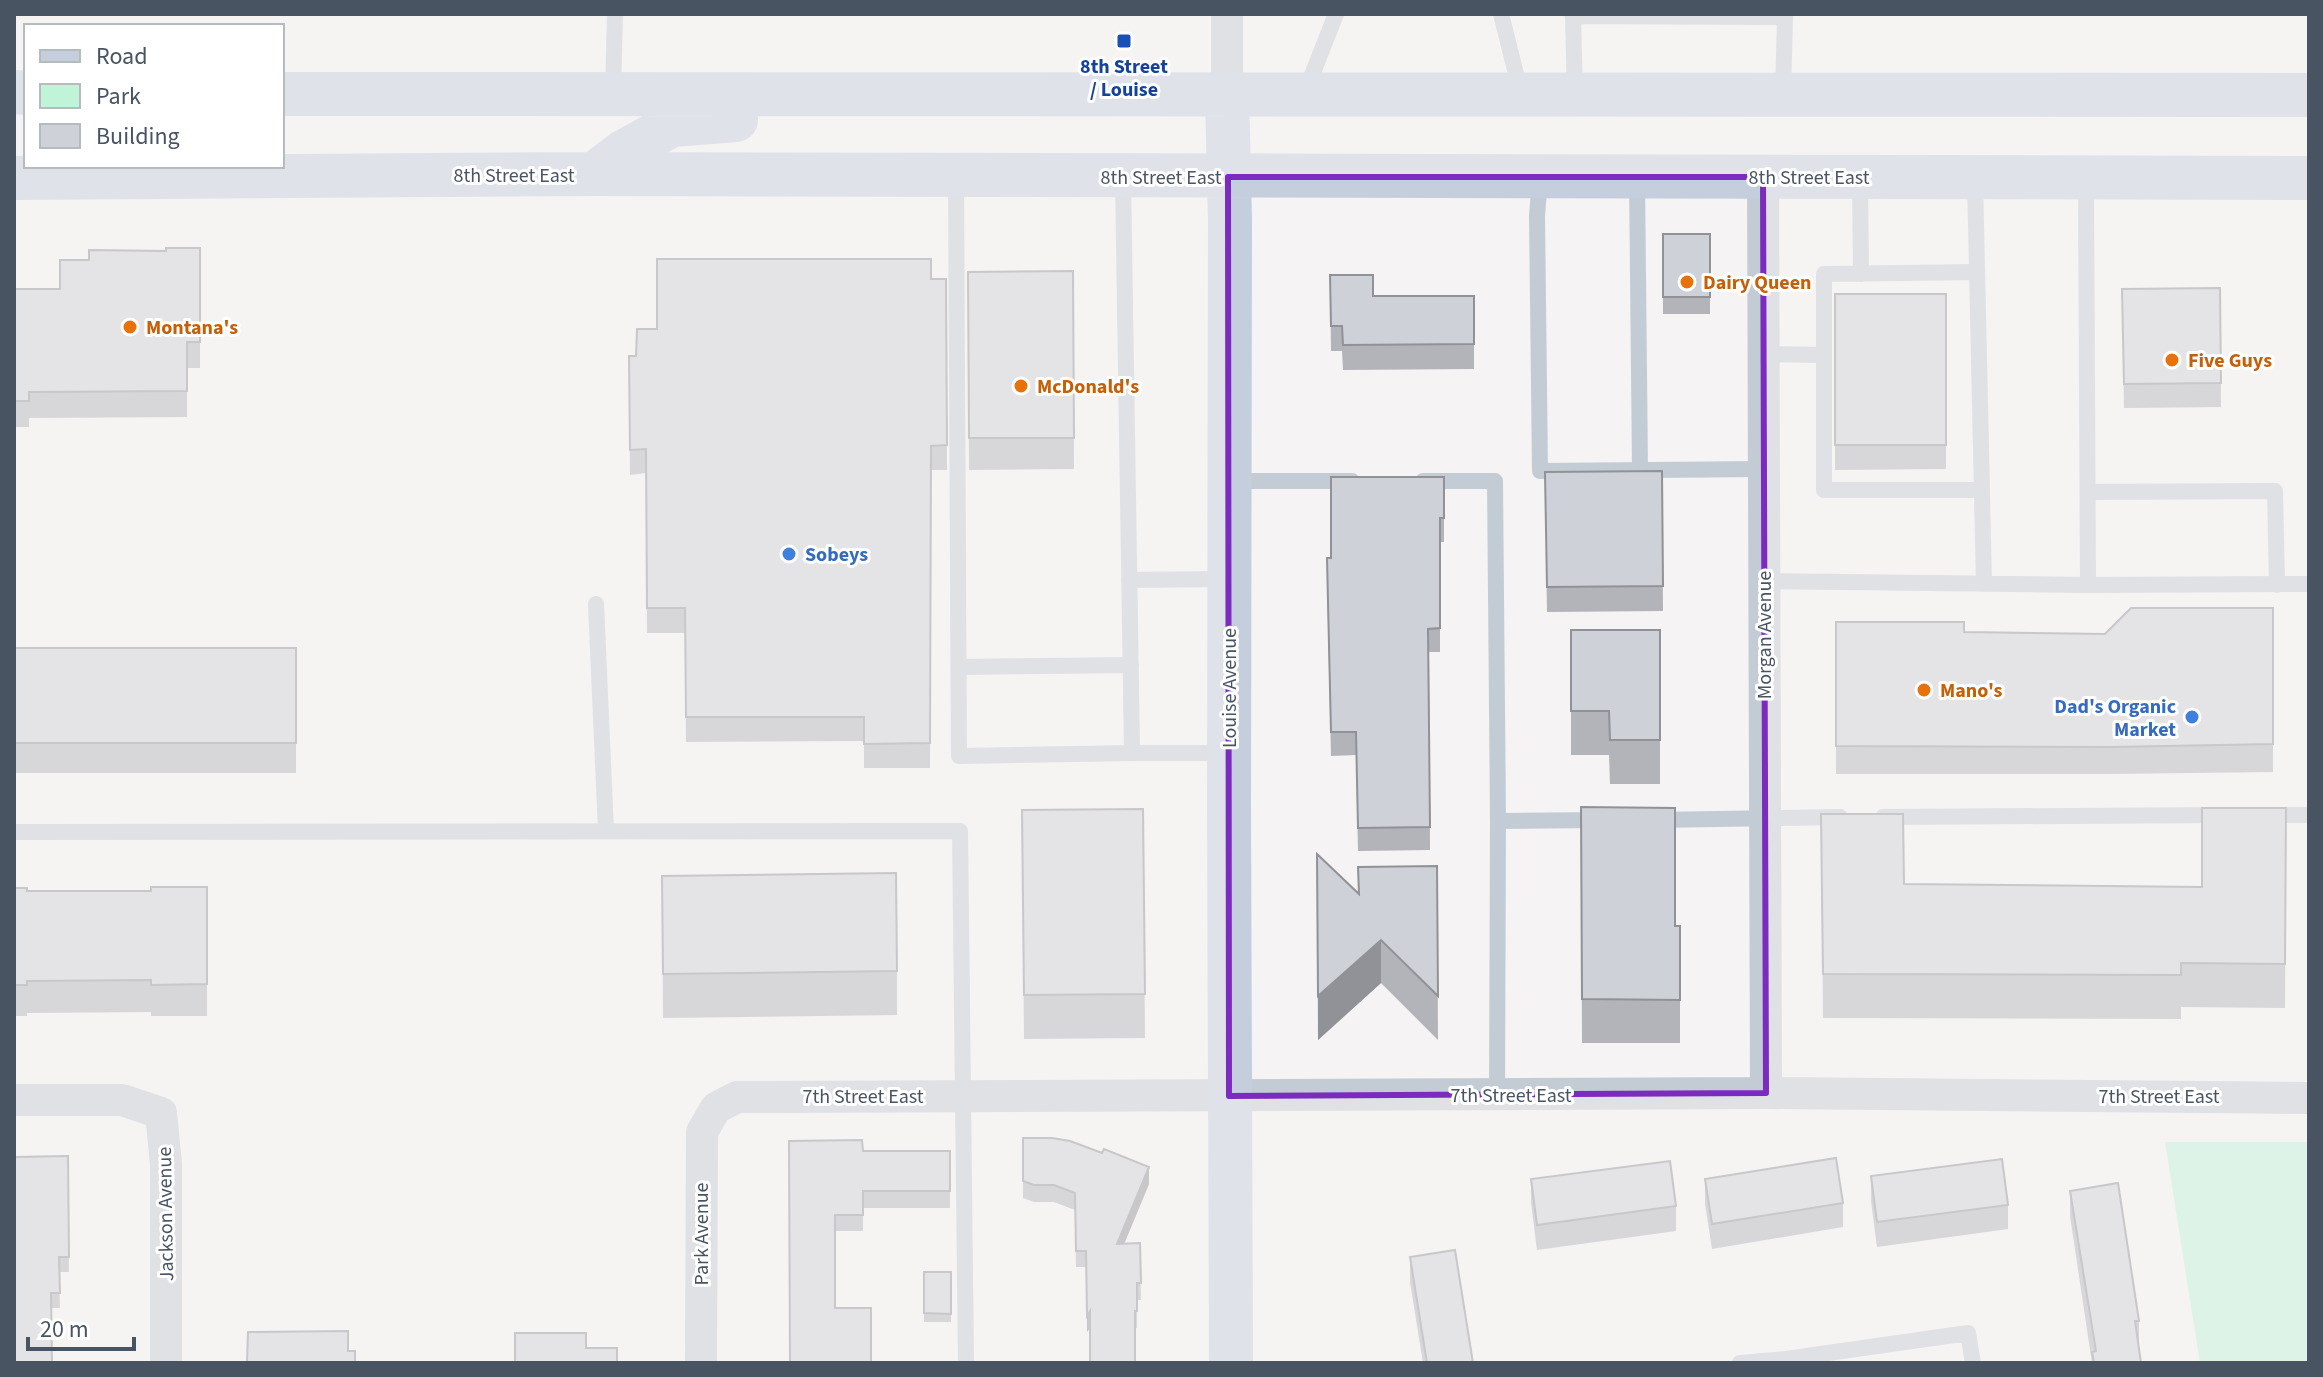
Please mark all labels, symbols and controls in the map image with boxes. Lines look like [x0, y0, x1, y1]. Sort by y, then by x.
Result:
legend [24, 24, 284, 168]
marker: 8th Street / Louise [1115, 32, 1133, 50]
text: Road [96, 39, 148, 74]
place label: 8th Street / Louise [1080, 53, 1168, 104]
text: Park [96, 79, 141, 114]
text: Building [96, 119, 180, 154]
street label: 8th Street East [453, 162, 575, 190]
street label: 8th Street East [1100, 164, 1222, 192]
street label: 8th Street East [1748, 164, 1870, 192]
place label: Dairy Queen [1703, 269, 1811, 297]
marker: Dairy Queen [1678, 273, 1696, 291]
place label: Montana's [146, 314, 238, 342]
marker: Montana's [121, 318, 139, 336]
place label: Five Guys [2188, 347, 2272, 375]
marker: Five Guys [2163, 351, 2181, 369]
place label: McDonald's [1037, 373, 1139, 401]
marker: McDonald's [1012, 377, 1030, 395]
place label: Sobeys [805, 541, 868, 569]
marker: Sobeys [780, 545, 798, 563]
street label: Morgan Avenue [1751, 571, 1779, 699]
street label: Louise Avenue [1216, 628, 1244, 748]
place label: Mano's [1940, 677, 2003, 705]
marker: Mano's [1915, 681, 1933, 699]
place label: Dad's Organic Market [2054, 693, 2176, 744]
marker: Dad's Organic Market [2183, 708, 2201, 726]
street label: 7th Street East [1450, 1082, 1572, 1110]
street label: 7th Street East [802, 1083, 924, 1111]
street label: 7th Street East [2098, 1083, 2220, 1111]
street label: Jackson Avenue [151, 1146, 181, 1281]
street label: Park Avenue [688, 1182, 716, 1286]
scale bar [28, 1301, 134, 1351]
text: 20 m [40, 1312, 89, 1347]

